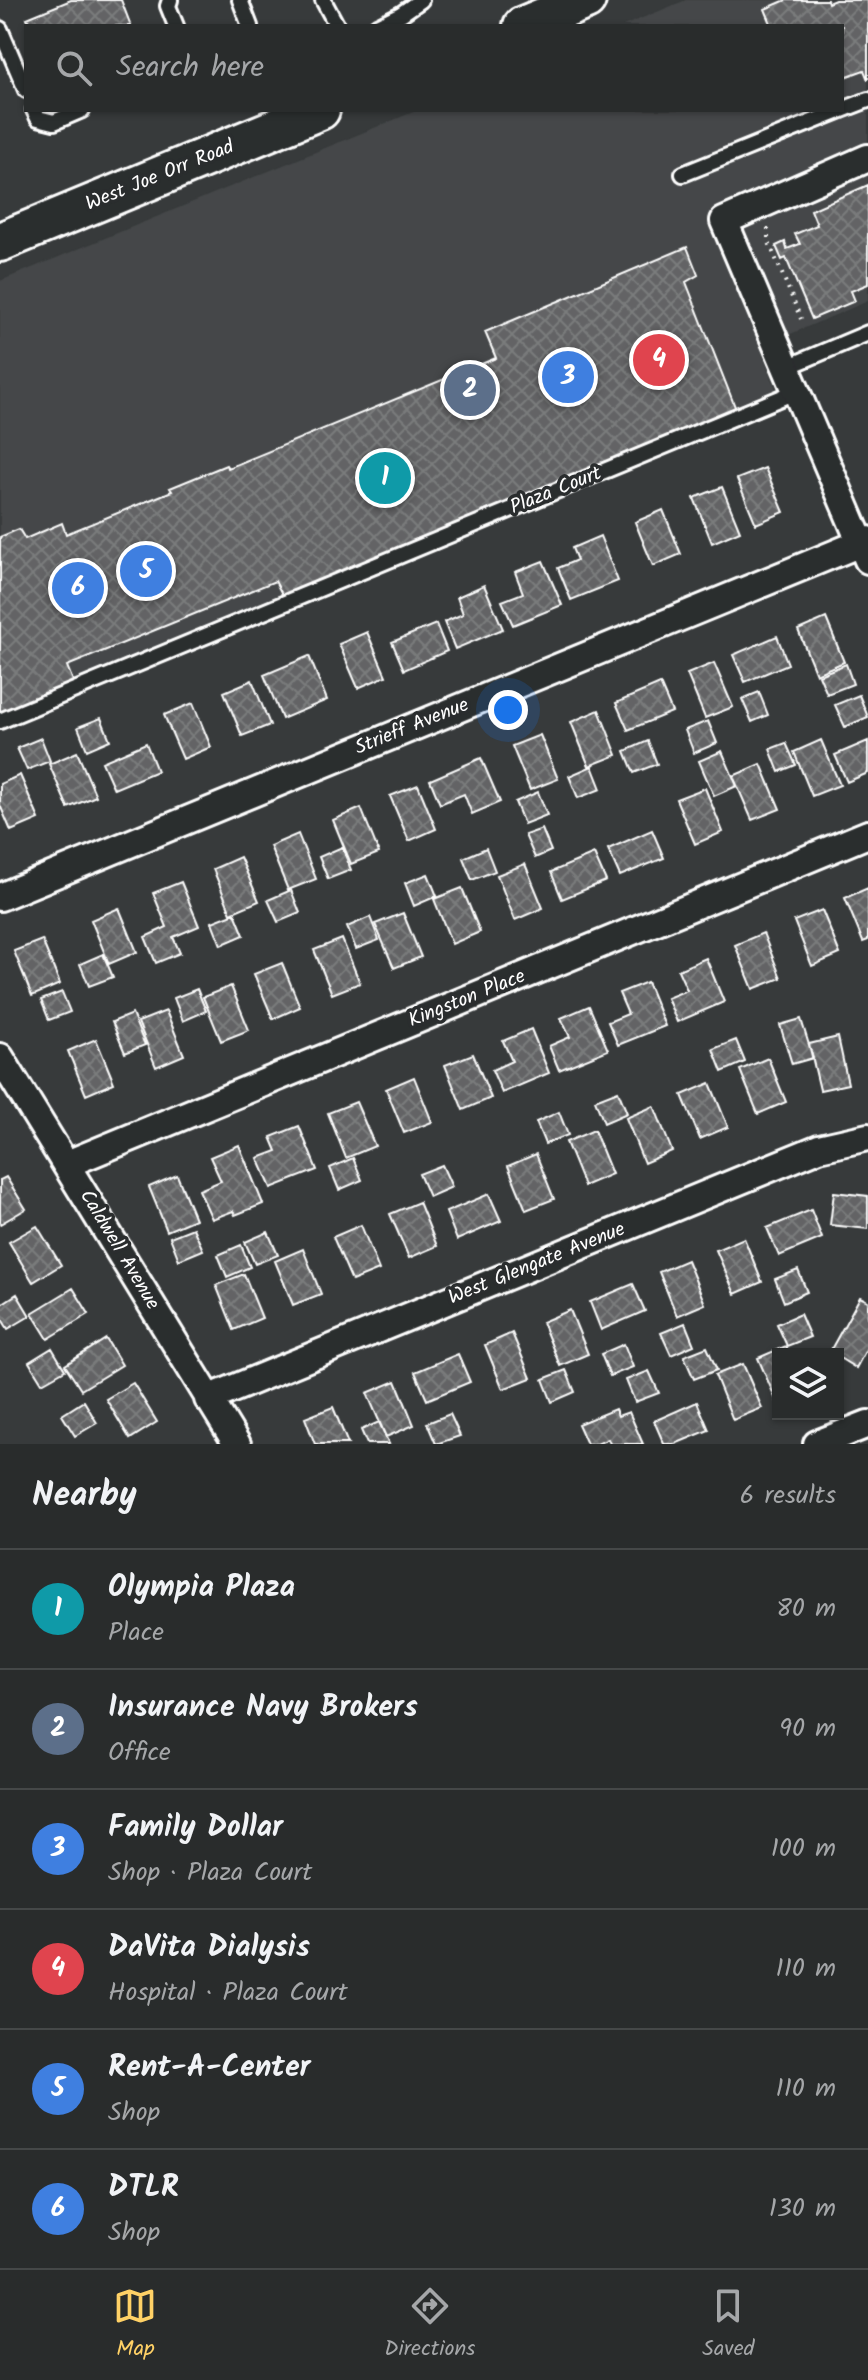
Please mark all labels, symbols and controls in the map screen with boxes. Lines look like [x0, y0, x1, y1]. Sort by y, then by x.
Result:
search box [24, 24, 844, 112]
text: Search here [116, 44, 264, 92]
icon: search [52, 46, 96, 90]
street label: West Joe Orr Road [81, 131, 240, 220]
pin: 4 [633, 330, 685, 390]
pin: 3 [542, 347, 594, 407]
pin: 2 [444, 360, 496, 420]
pin: 1 [359, 448, 411, 508]
street label: Plaza Court [505, 458, 607, 524]
pin: 5 [120, 541, 172, 601]
pin: 6 [52, 558, 104, 618]
street label: Strieff Avenue [350, 690, 474, 764]
your location [488, 690, 528, 730]
street label: Kingston Place [404, 961, 530, 1037]
street label: Caldwell Avenue [70, 1184, 168, 1316]
street label: West Glengate Avenue [444, 1214, 630, 1314]
map controls [772, 1348, 844, 1420]
button: layers [772, 1348, 844, 1420]
text: Nearby [32, 1469, 137, 1523]
text: 6 results [740, 1475, 836, 1517]
text: Olympia Plaza [108, 1564, 295, 1612]
text: 1 [54, 1588, 62, 1630]
text: 80 m [776, 1588, 836, 1630]
text: Place [108, 1612, 164, 1654]
text: Insurance Navy Brokers [108, 1684, 418, 1732]
text: 2 [50, 1708, 66, 1750]
text: 90 m [779, 1708, 836, 1750]
text: Office [108, 1732, 171, 1774]
text: Family Dollar [108, 1804, 283, 1852]
text: 3 [51, 1828, 65, 1870]
text: 100 m [771, 1828, 836, 1870]
text: Shop · Plaza Court [108, 1852, 312, 1894]
text: DaVita Dialysis [108, 1924, 310, 1972]
text: 4 [51, 1948, 65, 1990]
text: 110 m [776, 1948, 836, 1990]
text: Hospital · Plaza Court [108, 1972, 348, 2014]
text: Rent-A-Center [108, 2044, 310, 2092]
text: 5 [51, 2068, 65, 2110]
text: 110 m [776, 2068, 836, 2110]
text: Shop [108, 2092, 160, 2134]
text: DTLR [108, 2164, 179, 2212]
text: 6 [51, 2188, 65, 2230]
text: 130 m [769, 2188, 836, 2230]
text: Shop [108, 2212, 160, 2254]
tab: Map [113, 2284, 157, 2367]
tab: Directions [384, 2284, 476, 2367]
tab: Saved [702, 2284, 755, 2367]

